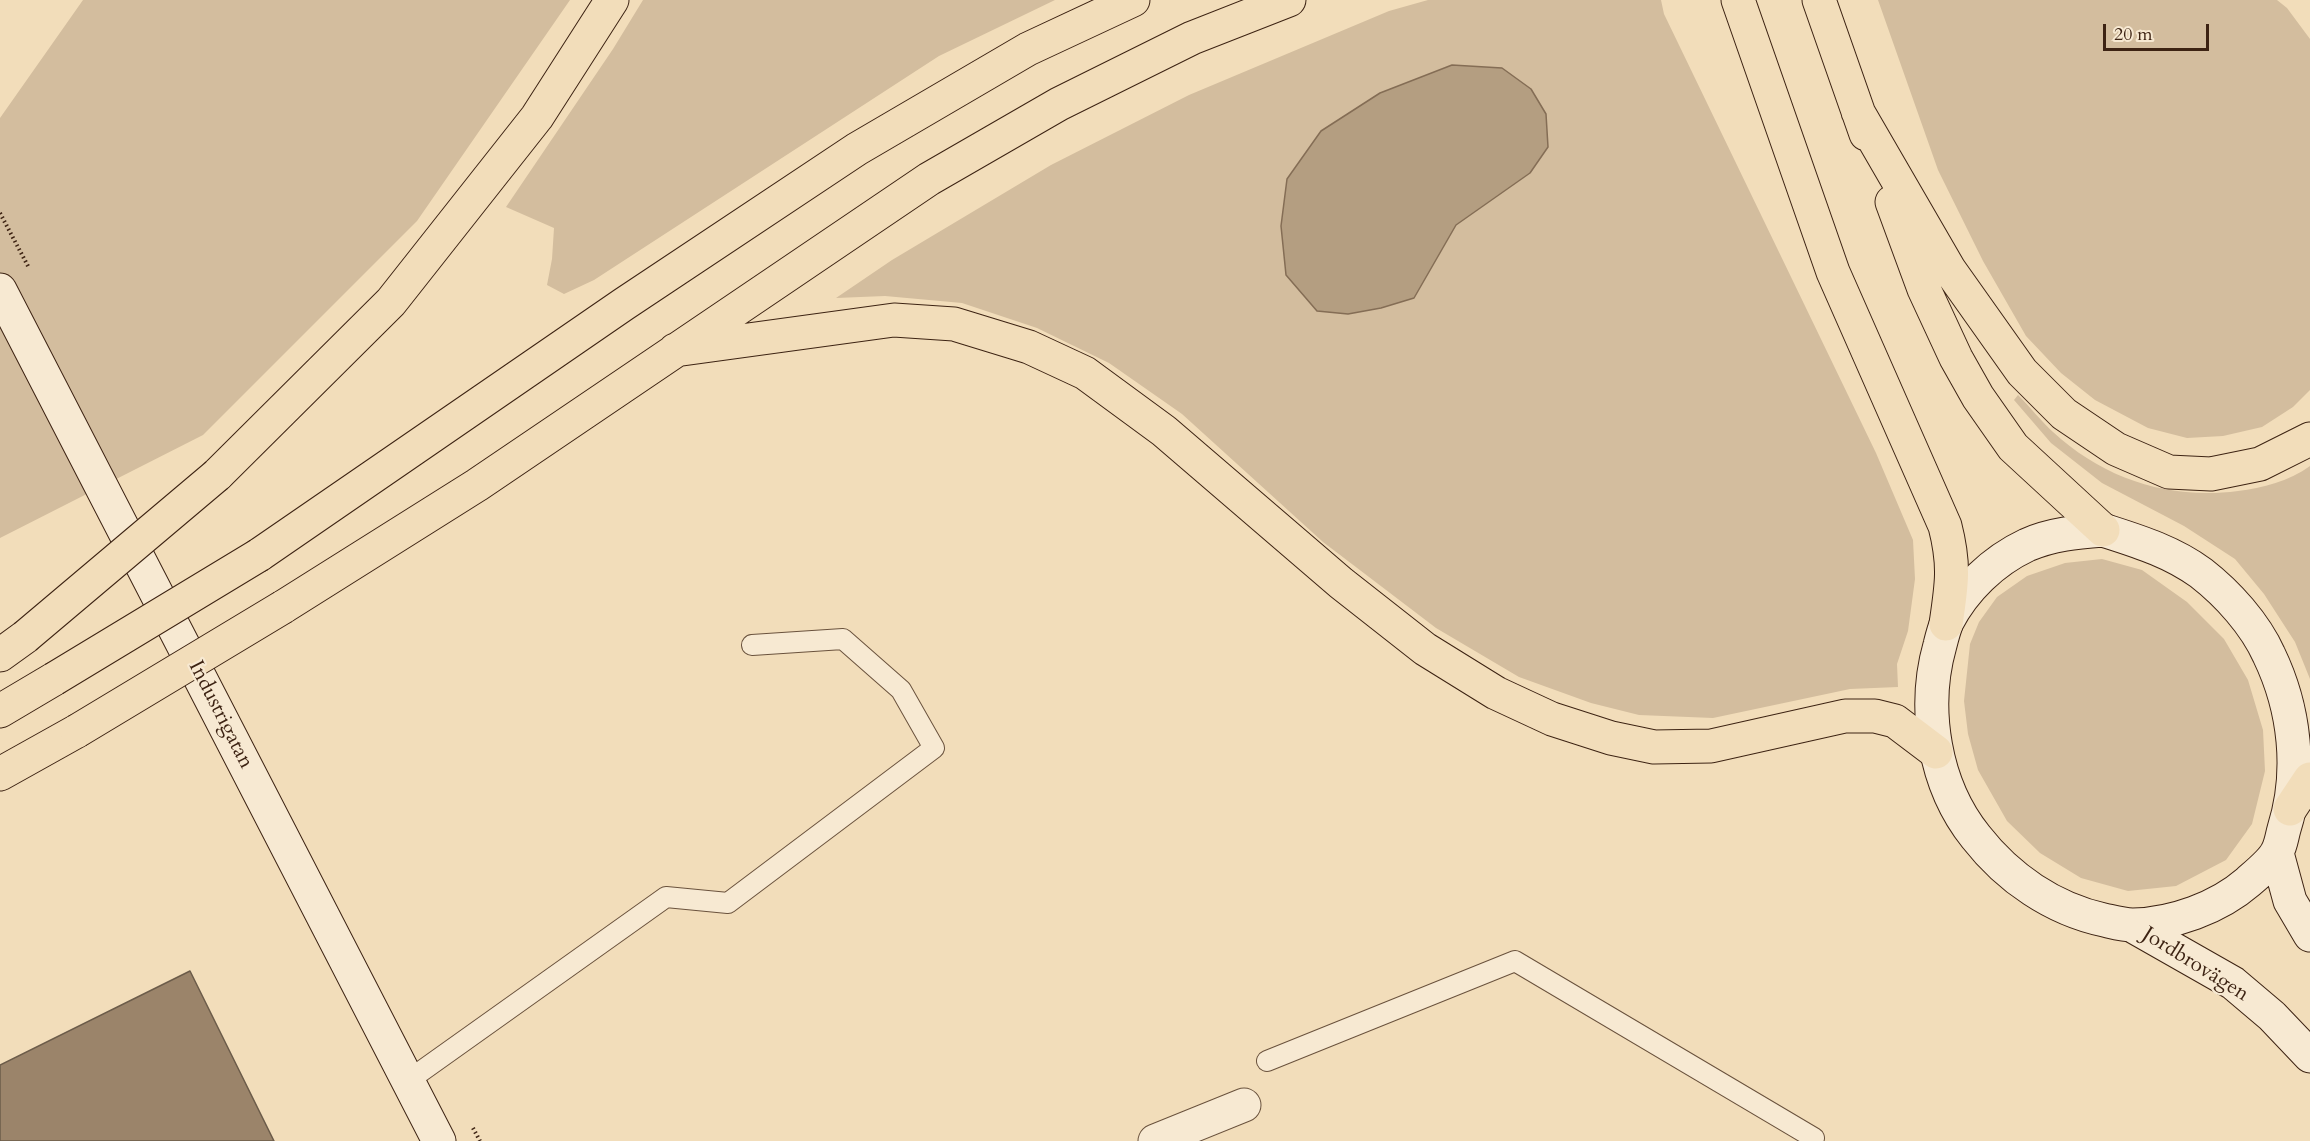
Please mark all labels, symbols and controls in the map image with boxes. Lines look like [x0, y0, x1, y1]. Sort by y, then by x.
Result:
scale bar [2106, 12, 2212, 50]
text: 20 m [2114, 22, 2153, 47]
street label: Industrigatan [182, 657, 258, 773]
street label: Jordbrovägen [2137, 922, 2253, 1008]

